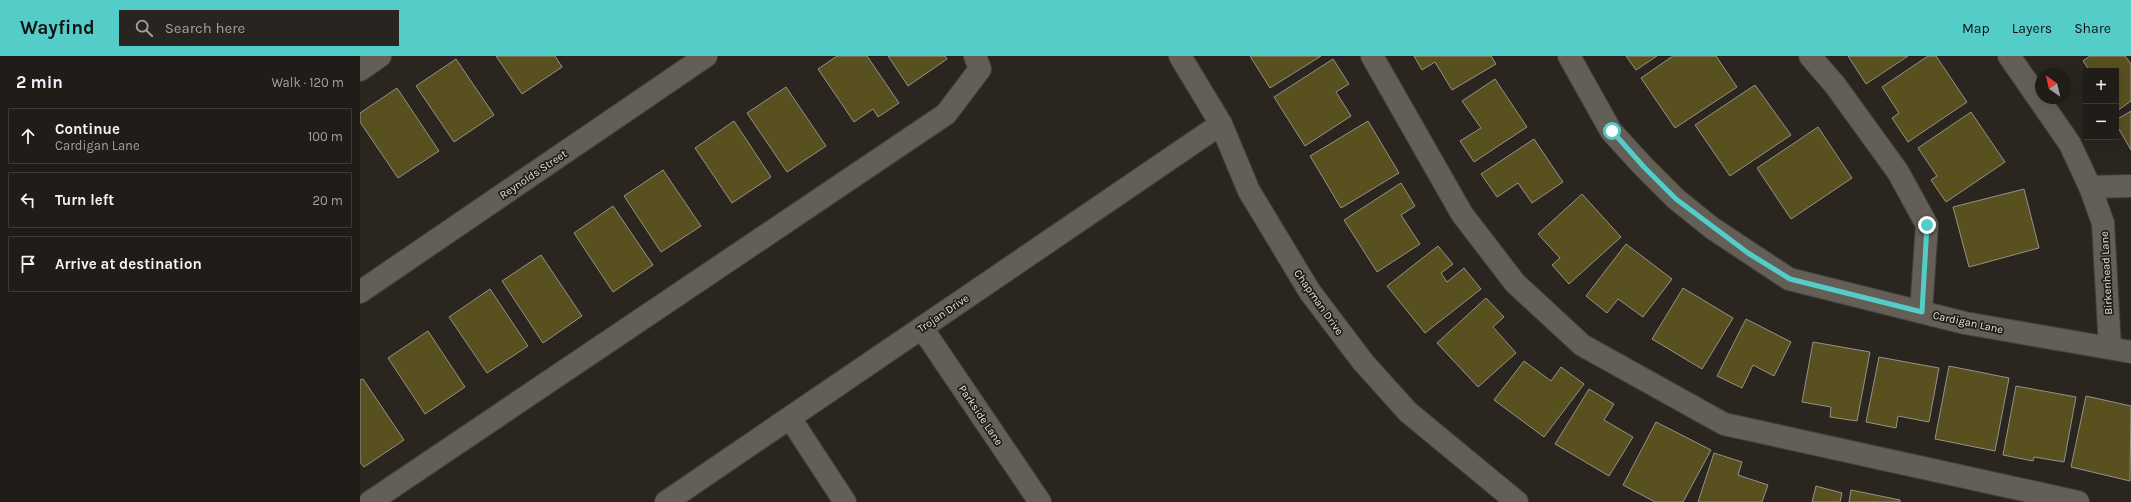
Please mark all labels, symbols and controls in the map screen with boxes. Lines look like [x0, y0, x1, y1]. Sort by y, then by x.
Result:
search box [119, 10, 399, 46]
text: Wayfind [20, 17, 95, 39]
icon: search [133, 17, 155, 39]
text: Search here [165, 19, 245, 37]
text: Map [1962, 20, 1990, 37]
text: Layers [2012, 20, 2052, 37]
text: Share [2074, 20, 2111, 37]
north arrow [2035, 68, 2071, 104]
map controls [2083, 68, 2119, 140]
button: + [2083, 68, 2119, 104]
text: 2 min [16, 72, 63, 92]
text: Walk · 120 m [271, 75, 344, 90]
button: − [2083, 104, 2119, 140]
text: Continue [55, 120, 120, 138]
route start [1603, 122, 1621, 140]
icon: ahead [17, 125, 39, 147]
text: 100 m [308, 129, 343, 144]
text: Cardigan Lane [55, 138, 140, 153]
street label: Reynolds Street [497, 147, 569, 202]
icon: left [17, 189, 39, 211]
text: Turn left [55, 191, 114, 209]
text: 20 m [313, 193, 343, 208]
route end [1918, 216, 1936, 234]
street label: Birkenhead Lane [2098, 231, 2115, 315]
icon: arrive [17, 253, 39, 275]
text: Arrive at destination [55, 255, 202, 273]
street label: Chapman Drive [1291, 267, 1346, 338]
street label: Trojan Drive [915, 291, 972, 335]
street label: Cardigan Lane [1932, 309, 2005, 336]
street label: Parkside Lane [956, 383, 1006, 448]

